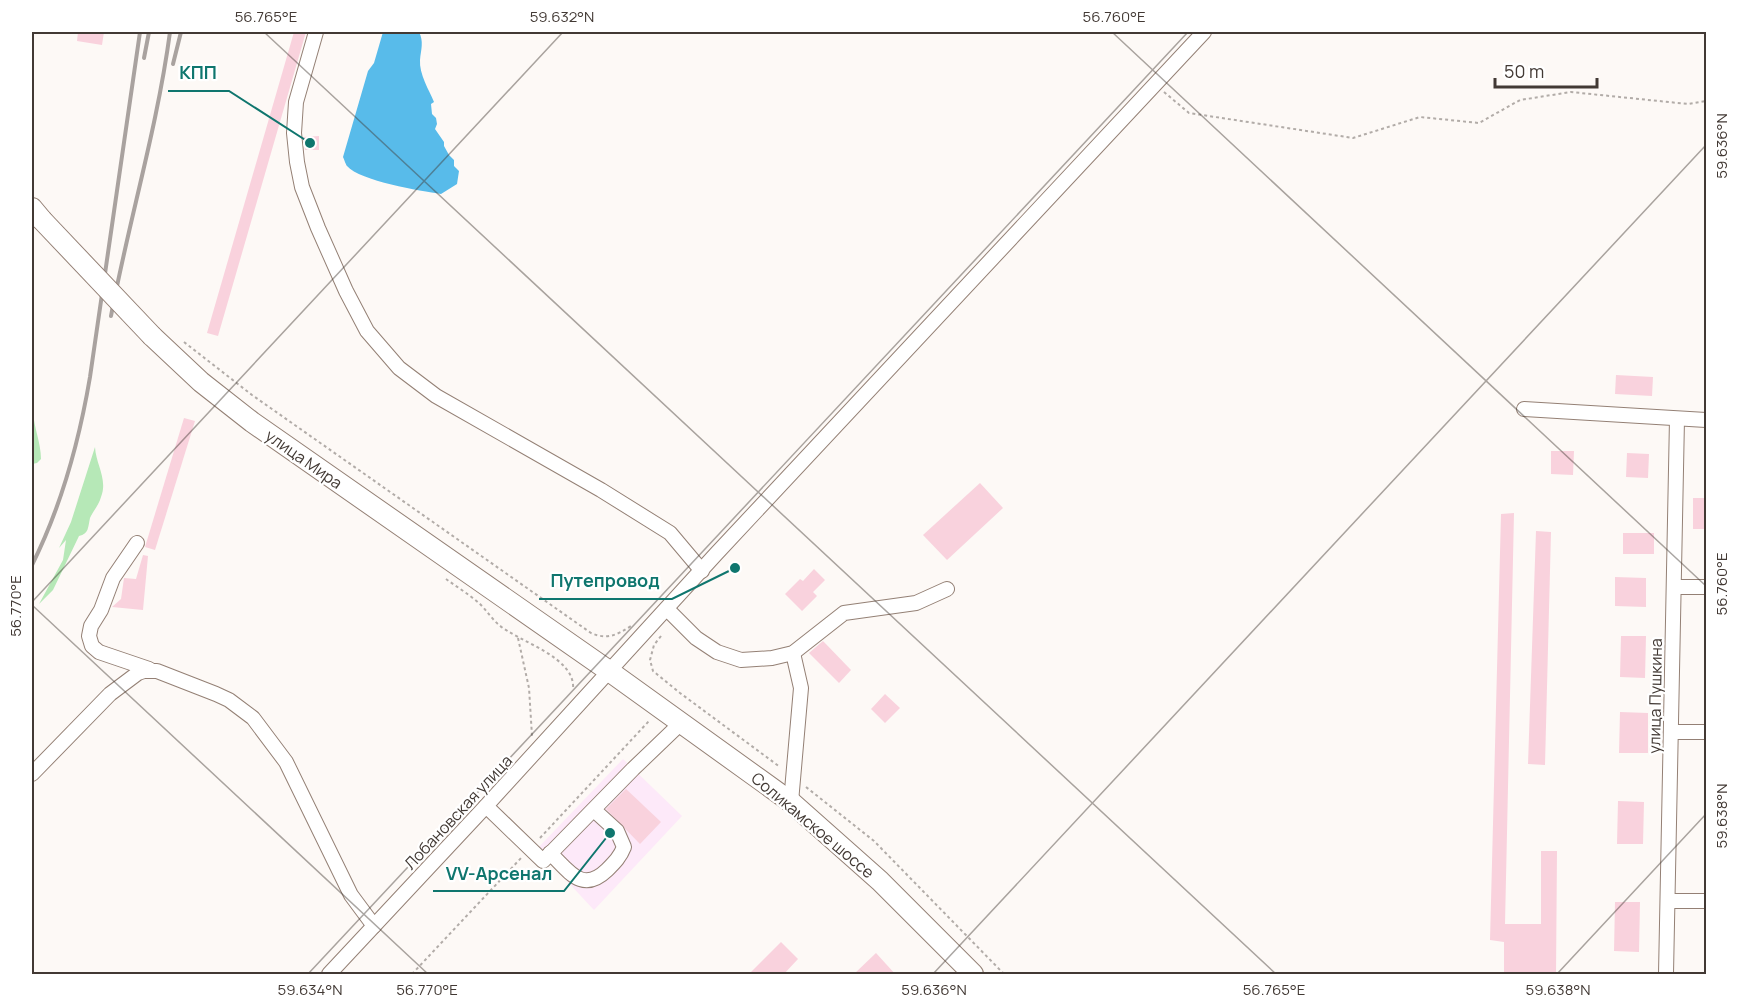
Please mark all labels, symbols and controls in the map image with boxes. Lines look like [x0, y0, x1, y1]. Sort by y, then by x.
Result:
text: 56.765°E [235, 6, 297, 27]
text: 59.632°N [530, 6, 594, 27]
text: 56.760°E [1082, 6, 1146, 27]
scale bar [1495, 51, 1597, 89]
callout: КПП [168, 55, 229, 91]
text: 50 m [1504, 59, 1544, 83]
text: КПП [179, 60, 217, 84]
text: 59.636°N [1711, 113, 1732, 179]
street label: улица Мира [261, 424, 347, 494]
text: 56.760°E [1711, 552, 1732, 616]
callout: Путепровод [539, 563, 672, 599]
text: Путепровод [550, 568, 660, 592]
text: 56.770°E [5, 575, 26, 637]
street label: улица Пушкина [1643, 638, 1667, 754]
street label: Лобановская улица [399, 750, 517, 874]
street label: Соликамское шоссе [747, 767, 879, 883]
text: 59.638°N [1711, 784, 1732, 848]
callout: VV-Арсенал [433, 855, 564, 891]
text: VV-Арсенал [446, 861, 552, 885]
text: 59.634°N [278, 979, 342, 1000]
text: 56.770°E [396, 979, 458, 1000]
text: 59.636°N [901, 979, 967, 1000]
text: 56.765°E [1243, 979, 1305, 1000]
text: 59.638°N [1526, 979, 1590, 1000]

